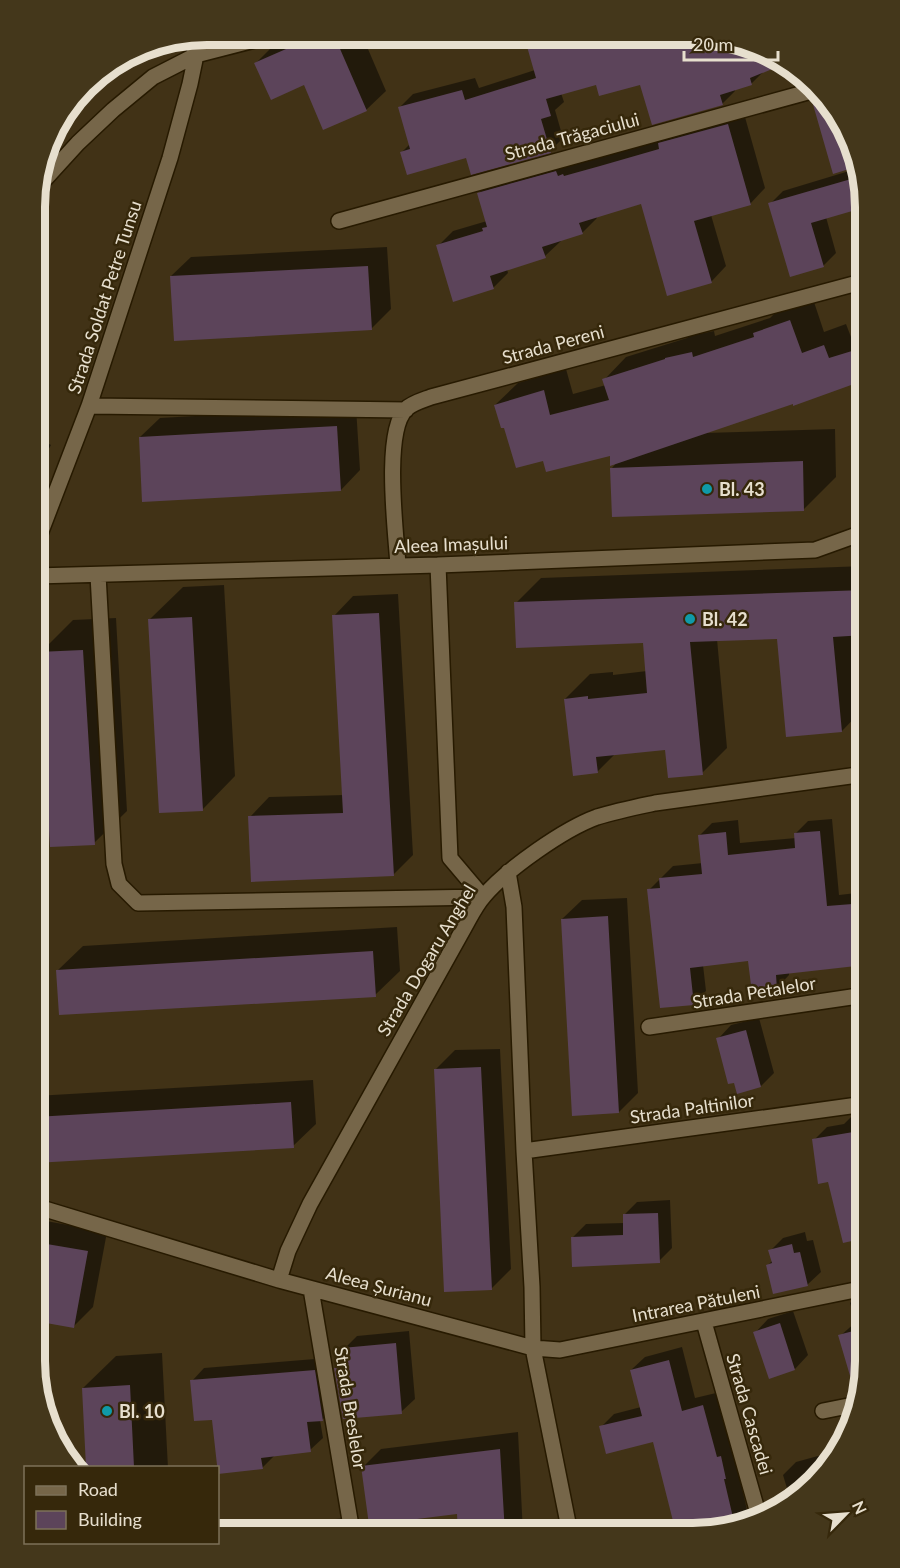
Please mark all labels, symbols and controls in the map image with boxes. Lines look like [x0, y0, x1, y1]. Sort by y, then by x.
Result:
scale bar [684, 24, 778, 62]
text: 20 m [693, 33, 733, 55]
street label: Strada Trăgaciului [502, 108, 642, 164]
street label: Strada Soldat Petre Tunsu [62, 198, 146, 396]
street label: Strada Pereni [500, 320, 606, 368]
place label: Bl. 43 [719, 478, 765, 500]
marker: Bl. 43 [700, 482, 714, 496]
street label: Aleea Imașului [394, 531, 508, 557]
place label: Bl. 42 [702, 608, 748, 630]
marker: Bl. 42 [683, 612, 697, 626]
street label: Strada Dogaru Anghel [372, 880, 480, 1040]
street label: Strada Petalelor [691, 971, 818, 1013]
street label: Strada Paltinilor [629, 1088, 756, 1128]
street label: Aleea Șurianu [324, 1261, 434, 1311]
street label: Intrarea Pătuleni [630, 1280, 762, 1326]
street label: Strada Breslelor [330, 1345, 372, 1472]
street label: Strada Cascadei [722, 1351, 778, 1477]
place label: Bl. 10 [119, 1400, 165, 1422]
marker: Bl. 10 [100, 1404, 114, 1418]
legend [24, 1466, 219, 1544]
text: Road [78, 1478, 118, 1500]
north arrow [816, 1484, 876, 1544]
text: N [849, 1498, 871, 1517]
text: Building [78, 1508, 142, 1530]

